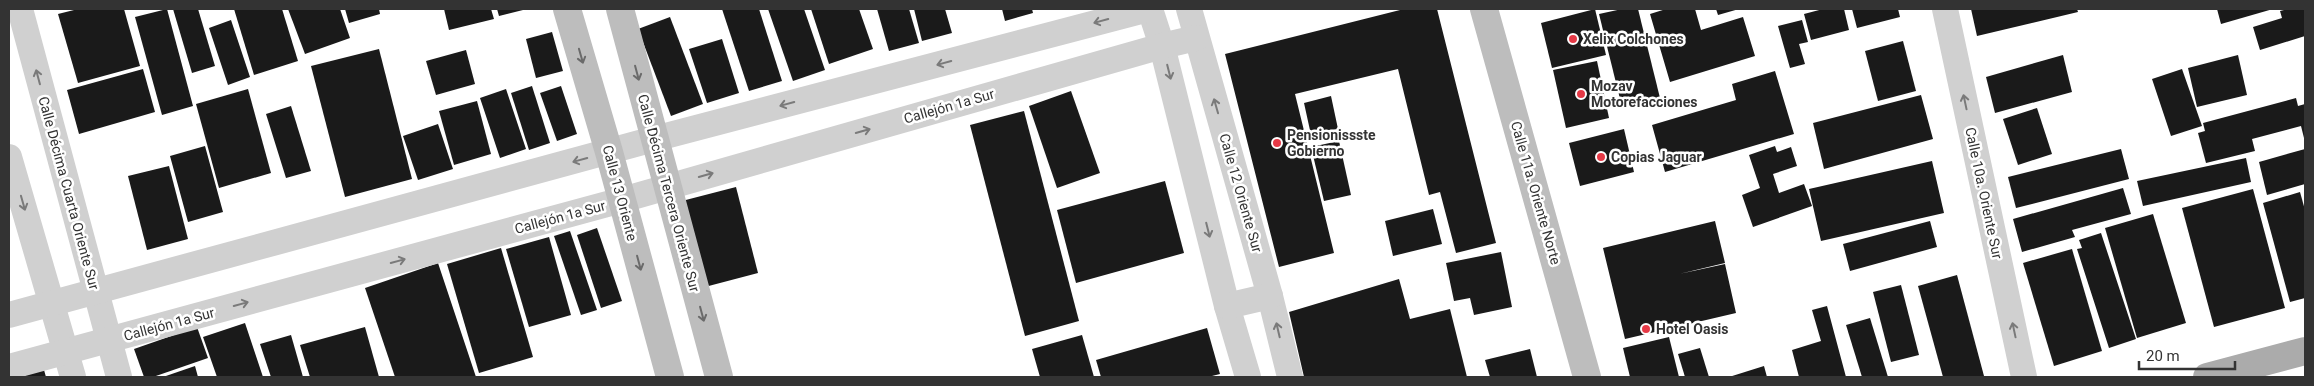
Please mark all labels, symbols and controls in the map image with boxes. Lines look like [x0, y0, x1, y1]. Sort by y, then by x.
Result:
one-way arrow [1094, 17, 1110, 26]
place label: Xelix Colchones [1583, 31, 1684, 47]
marker: Xelix Colchones [1567, 33, 1579, 45]
one-way arrow [577, 47, 586, 63]
one-way arrow [937, 58, 953, 68]
one-way arrow [632, 64, 642, 80]
one-way arrow [1164, 64, 1174, 80]
one-way arrow [33, 69, 43, 85]
place label: Mozav Motorefacciones [1591, 78, 1697, 110]
street label: Callejón 1a Sur [902, 85, 996, 127]
marker: Mozav Motorefacciones [1575, 88, 1587, 100]
street label: Calle Décima Tercera Oriente Sur [635, 92, 703, 294]
street label: Calle Décima Cuarta Oriente Sur [35, 95, 103, 292]
one-way arrow [1960, 95, 1969, 111]
one-way arrow [1210, 98, 1220, 114]
one-way arrow [780, 100, 796, 109]
street label: Calle 11a. Oriente Norte [1508, 119, 1564, 267]
one-way arrow [854, 125, 870, 135]
street label: Calle 10a. Oriente Sur [1962, 126, 2006, 261]
place label: Pensionissste Gobierno [1287, 127, 1376, 159]
street label: Calle 12 Oriente Sur [1216, 132, 1266, 254]
marker: Pensionissste Gobierno [1271, 137, 1283, 149]
street label: Calle 13 Oriente [600, 143, 640, 243]
place label: Copias Jaguar [1611, 149, 1702, 165]
marker: Copias Jaguar [1595, 151, 1607, 163]
one-way arrow [572, 156, 588, 166]
one-way arrow [698, 170, 714, 180]
one-way arrow [18, 195, 28, 211]
street label: Callejón 1a Sur [513, 197, 607, 237]
one-way arrow [1204, 222, 1213, 238]
one-way arrow [634, 254, 644, 270]
one-way arrow [390, 256, 406, 265]
one-way arrow [233, 299, 249, 308]
street label: Callejón 1a Sur [122, 304, 216, 344]
one-way arrow [697, 306, 707, 322]
place label: Hotel Oasis [1656, 321, 1729, 337]
one-way arrow [1273, 322, 1282, 338]
one-way arrow [2008, 322, 2018, 338]
marker: Hotel Oasis [1640, 323, 1652, 335]
scale bar [2139, 338, 2235, 370]
text: 20 m [2146, 347, 2180, 365]

